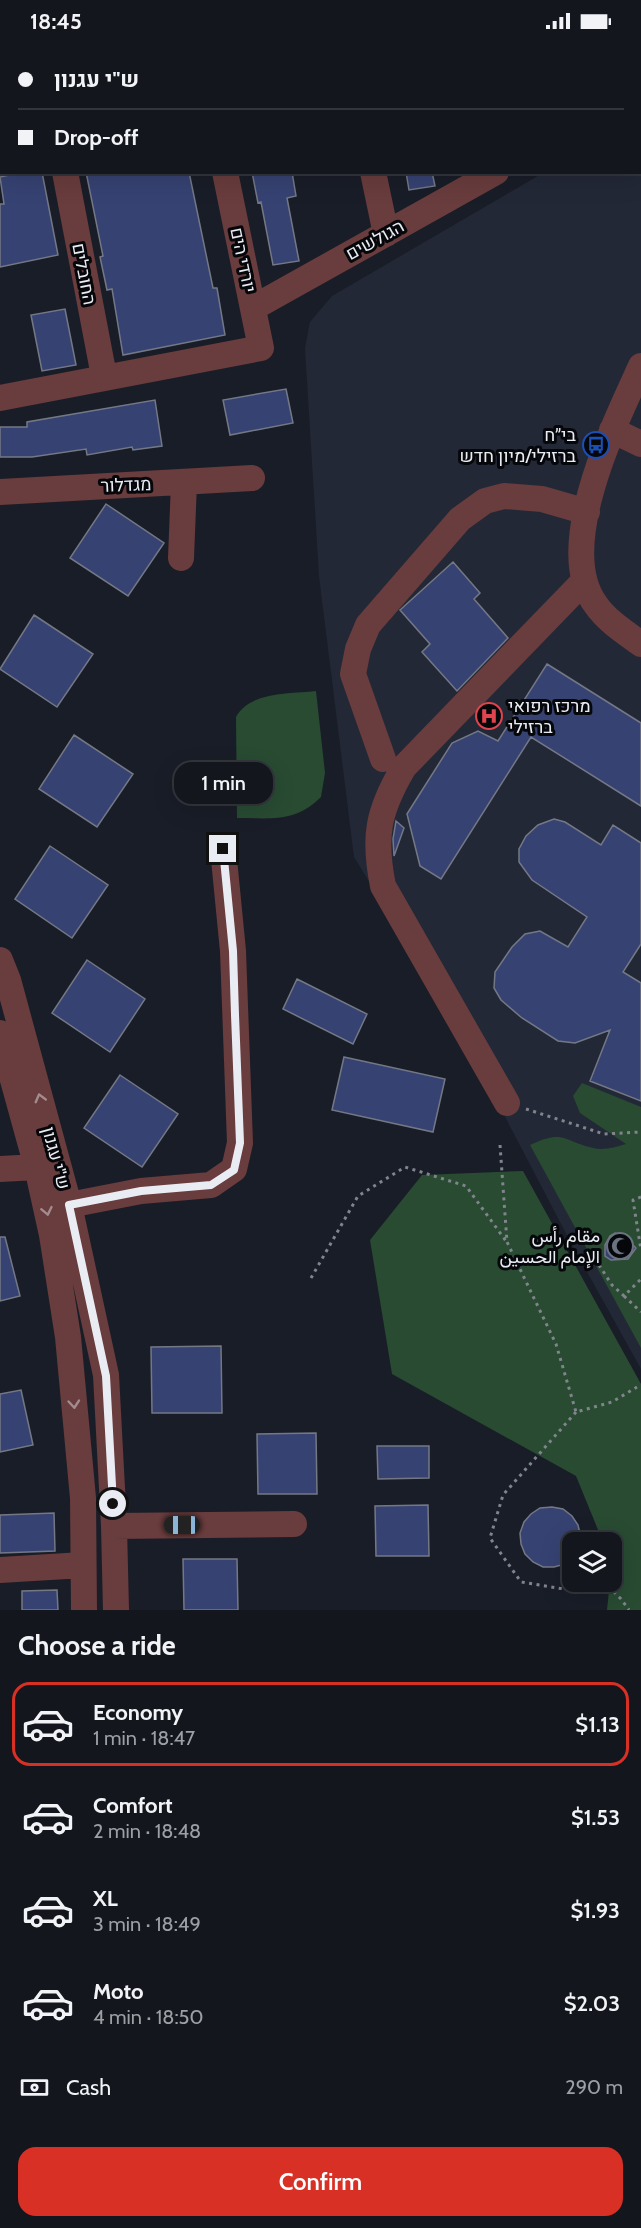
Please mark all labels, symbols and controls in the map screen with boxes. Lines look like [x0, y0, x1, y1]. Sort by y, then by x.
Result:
text: 18:45 [30, 8, 82, 35]
text: ש"י עגנון [54, 66, 139, 93]
text: Drop-off [54, 124, 138, 151]
street label: הגולשים [342, 215, 408, 265]
street label: יורדי הים [225, 225, 261, 295]
street label: החובלים [67, 241, 101, 307]
place label: בי״ח ברזילי/מיון חדש [459, 424, 577, 467]
bus stop icon: בי״ח ברזילי/מיון חדש [581, 430, 611, 460]
street label: מגדלור [100, 473, 152, 497]
place label: מרכז רפואי ברזילי [508, 695, 591, 738]
hospital icon: מרכז רפואי ברזילי [474, 701, 504, 731]
callout: 1 min [174, 762, 272, 804]
text: 1 min [201, 771, 246, 795]
route end [209, 835, 236, 862]
one-way arrow [35, 1093, 47, 1103]
street label: ש"י עגנון [37, 1124, 75, 1192]
one-way arrow [39, 1206, 52, 1216]
place label: مقام رأس الإمام الحسين [500, 1225, 600, 1269]
mosque icon: مقام رأس الإمام الحسين [605, 1231, 635, 1261]
one-way arrow [67, 1399, 80, 1408]
route start [99, 1490, 126, 1517]
car [164, 1516, 200, 1534]
map controls [562, 1532, 622, 1592]
button: layers [562, 1532, 622, 1592]
text: Choose a ride [18, 1629, 176, 1662]
icon: car [21, 1697, 75, 1751]
text: Economy [93, 1699, 183, 1726]
text: $1.13 [575, 1711, 620, 1738]
text: 1 min · 18:47 [93, 1726, 195, 1750]
icon: car [21, 1790, 75, 1844]
text: Comfort [93, 1792, 172, 1819]
text: $1.53 [571, 1804, 620, 1831]
text: 2 min · 18:48 [93, 1819, 201, 1843]
icon: car [21, 1883, 75, 1937]
text: XL [93, 1885, 118, 1912]
text: $1.93 [571, 1897, 620, 1924]
text: 3 min · 18:49 [93, 1912, 201, 1936]
icon: car [21, 1976, 75, 2030]
text: Moto [93, 1978, 144, 2005]
text: $2.03 [564, 1990, 620, 2017]
text: 4 min · 18:50 [93, 2005, 203, 2029]
icon: cash [18, 2071, 51, 2104]
text: Cash [66, 2074, 111, 2101]
text: 290 m [565, 2075, 623, 2099]
button: Confirm [18, 2147, 623, 2216]

